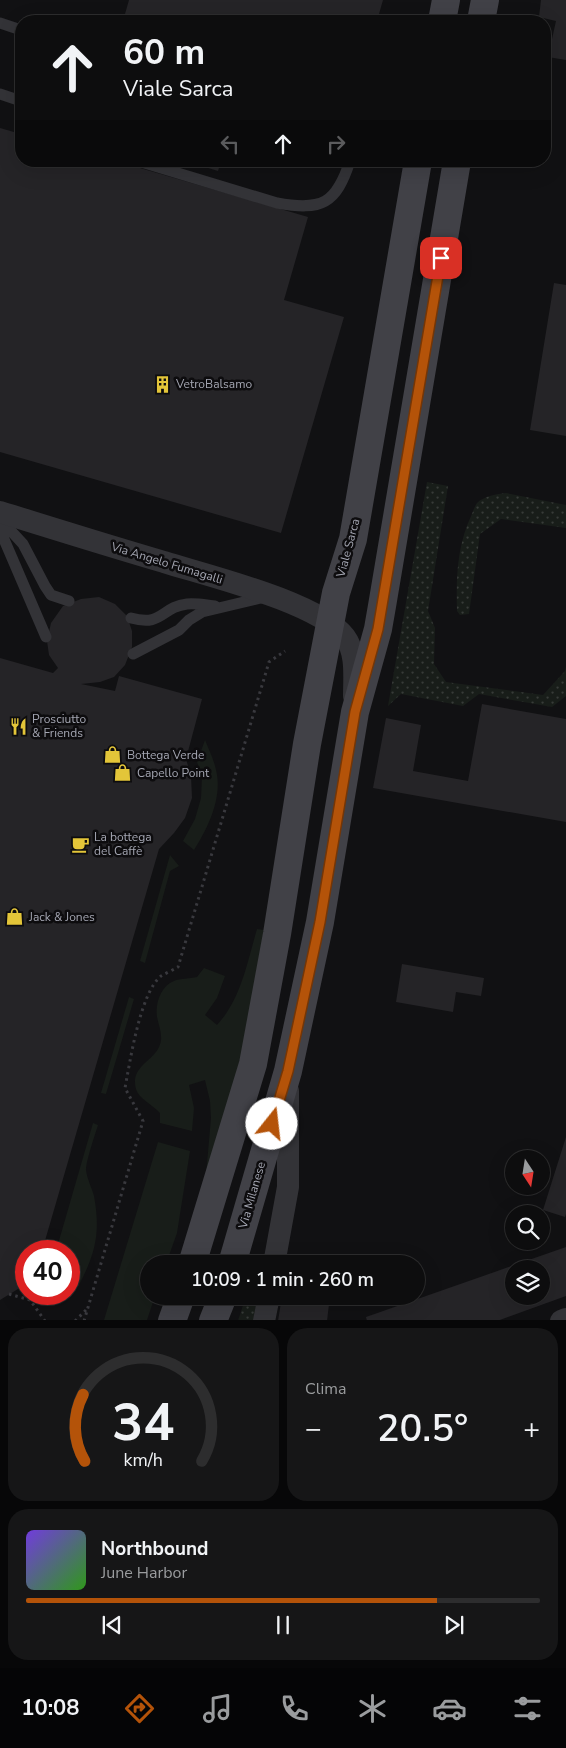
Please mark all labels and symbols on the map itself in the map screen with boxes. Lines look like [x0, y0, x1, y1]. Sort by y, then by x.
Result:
pin [420, 237, 462, 279]
building icon: VetroBalsamo [152, 374, 172, 394]
place label: VetroBalsamo [175, 376, 252, 392]
street label: Viale Sarca [332, 517, 364, 580]
street label: Via Angelo Fumagalli [108, 538, 225, 588]
place label: Prosciutto & Friends [32, 711, 86, 741]
restaurant icon: Prosciutto & Friends [8, 716, 28, 736]
shop icon: Bottega Verde [103, 745, 123, 765]
place label: Bottega Verde [127, 747, 204, 763]
shop icon: Capello Point [113, 763, 133, 783]
place label: Capello Point [137, 765, 210, 781]
place label: La bottega del Caffè [94, 829, 152, 859]
cafe icon: La bottega del Caffè [70, 834, 90, 854]
shop icon: Jack & Jones [5, 907, 25, 927]
place label: Jack & Jones [28, 909, 95, 925]
position arrow [245, 1097, 297, 1149]
north arrow [505, 1150, 550, 1195]
street label: Via Milanese [235, 1160, 269, 1231]
speed limit sign: 40 [15, 1240, 80, 1305]

